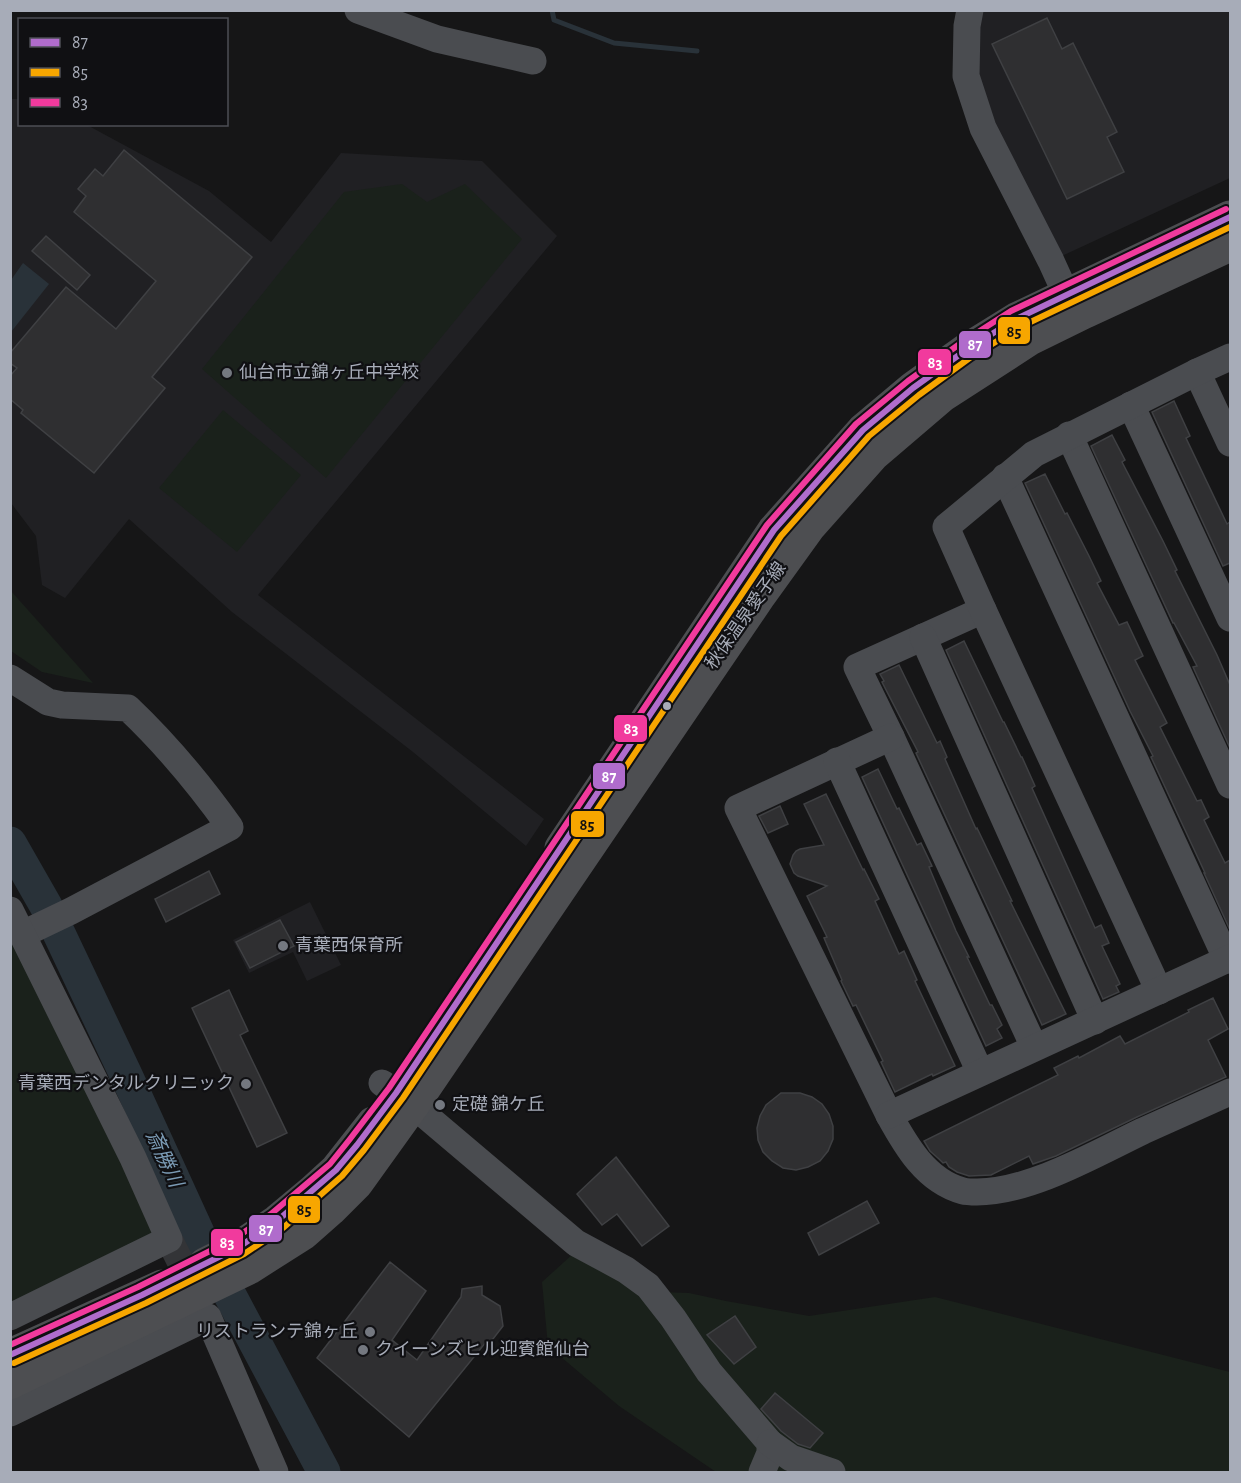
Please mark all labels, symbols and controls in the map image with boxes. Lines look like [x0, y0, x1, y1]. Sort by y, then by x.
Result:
legend [18, 18, 228, 126]
text: 87 [72, 34, 88, 52]
text: 85 [72, 64, 88, 82]
text: 83 [72, 94, 88, 112]
line badge: 85 [997, 316, 1031, 345]
text: 85 [1007, 324, 1021, 340]
line badge: 87 [958, 330, 992, 359]
text: 87 [968, 337, 982, 353]
line badge: 83 [917, 348, 952, 376]
text: 83 [928, 355, 942, 371]
place label: 仙台市立錦ヶ丘中学校 [239, 362, 419, 382]
marker: 仙台市立錦ヶ丘中学校 [220, 366, 234, 380]
street label: 秋保温泉愛子線 [701, 558, 790, 673]
unlabelled marker [661, 700, 673, 712]
line badge: 83 [613, 714, 648, 743]
text: 83 [624, 721, 638, 737]
line badge: 87 [592, 762, 626, 790]
text: 87 [602, 769, 616, 785]
line badge: 85 [570, 810, 605, 838]
text: 85 [580, 817, 594, 833]
place label: 青葉西保育所 [295, 936, 403, 955]
marker: 青葉西保育所 [276, 939, 290, 953]
place label: 青葉西デンタルクリニック [18, 1073, 234, 1093]
marker: 青葉西デンタルクリニック [239, 1077, 253, 1091]
place label: 定礎 錦ケ丘 [452, 1094, 545, 1114]
marker: 定礎 錦ケ丘 [433, 1098, 447, 1112]
water label: 斎勝川 [142, 1127, 187, 1192]
line badge: 85 [287, 1195, 321, 1224]
text: 85 [297, 1202, 311, 1218]
line badge: 87 [248, 1214, 283, 1243]
text: 87 [259, 1222, 273, 1238]
line badge: 83 [210, 1228, 244, 1257]
text: 83 [220, 1235, 234, 1251]
place label: リストランテ錦ヶ丘 [196, 1321, 358, 1341]
marker: リストランテ錦ヶ丘 [363, 1325, 377, 1339]
place label: クイーンズヒル迎賓館仙台 [375, 1339, 590, 1359]
marker: クイーンズヒル迎賓館仙台 [356, 1343, 370, 1357]

